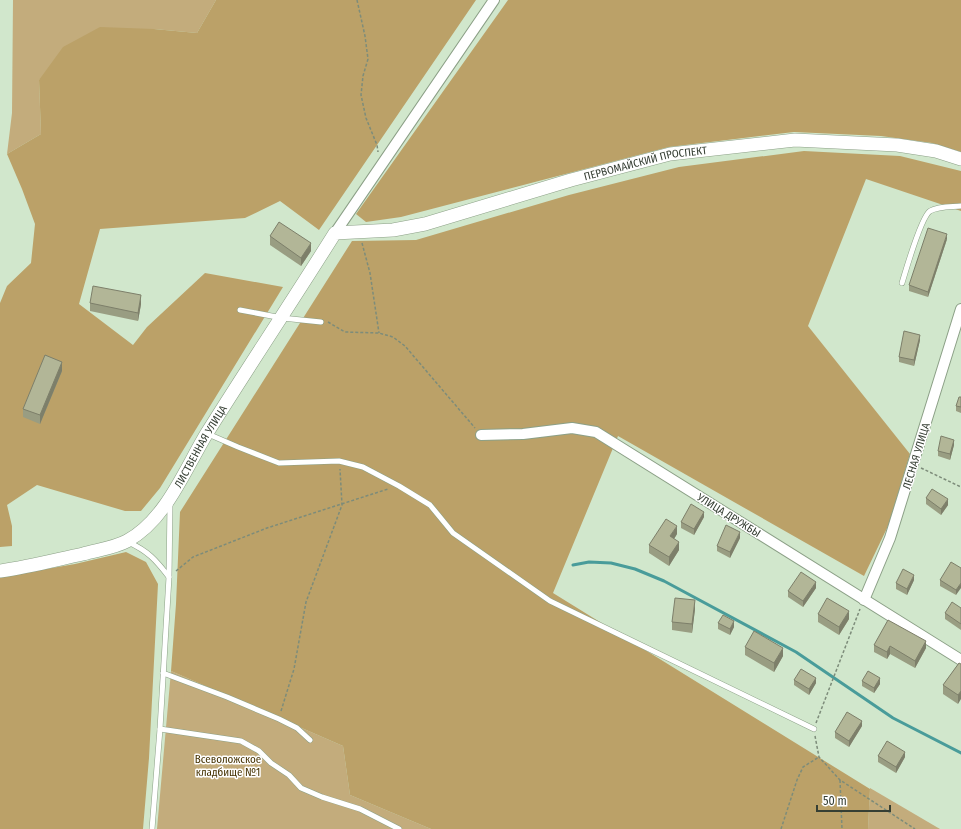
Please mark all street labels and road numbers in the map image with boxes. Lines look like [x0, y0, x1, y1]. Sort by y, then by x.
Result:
street label: ПЕРВОМАЙСКИЙ ПРОСПЕКТ [583, 144, 709, 183]
street label: ЛИСТВЕННАЯ УЛИЦА [172, 403, 230, 490]
street label: ЛЕСНАЯ УЛИЦА [900, 421, 933, 491]
street label: УЛИЦА ДРУЖБЫ [694, 490, 763, 540]

